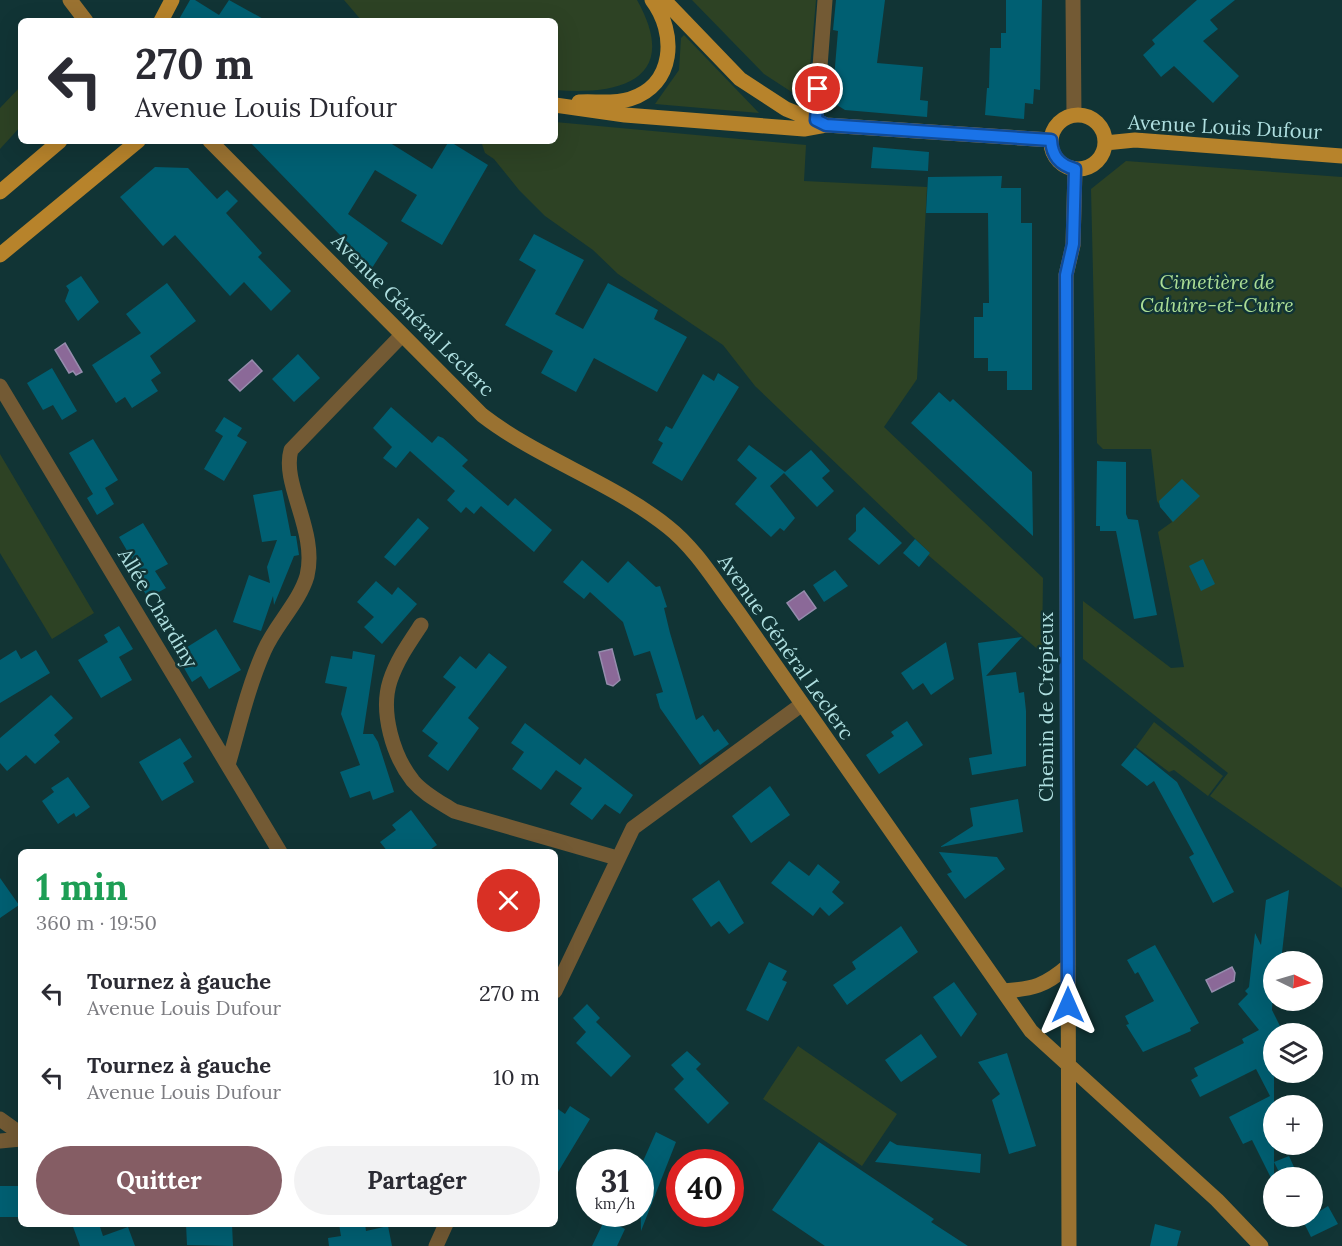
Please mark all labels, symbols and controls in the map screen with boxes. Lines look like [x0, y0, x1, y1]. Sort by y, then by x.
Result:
text: 270 m [135, 37, 253, 91]
icon: left [36, 42, 114, 120]
pin [792, 63, 843, 114]
icon: arrive [801, 72, 834, 105]
text: Avenue Louis Dufour [135, 90, 397, 124]
street label: Avenue Louis Dufour [1126, 109, 1323, 144]
street label: Avenue Général Leclerc [326, 227, 500, 401]
park label: Cimetière de Caluire-et-Cuire [1140, 269, 1294, 317]
street label: Allée Chardiny [112, 543, 204, 672]
street label: Avenue Général Leclerc [712, 549, 860, 744]
street label: Chemin de Crépieux [1033, 612, 1058, 802]
text: 1 min [36, 864, 128, 910]
button: close [477, 869, 540, 932]
text: 360 m · 19:50 [36, 910, 157, 935]
north arrow [1263, 951, 1323, 1011]
map controls [1263, 951, 1323, 1227]
text: Tournez à gauche [87, 967, 271, 995]
position arrow [1036, 973, 1100, 1037]
icon: left [36, 977, 69, 1010]
text: 270 m [479, 979, 540, 1007]
text: Avenue Louis Dufour [87, 995, 281, 1020]
button: layers [1263, 1023, 1323, 1083]
text: Tournez à gauche [87, 1051, 271, 1079]
icon: left [36, 1061, 69, 1094]
text: 10 m [493, 1063, 540, 1091]
text: Avenue Louis Dufour [87, 1079, 281, 1104]
button: + [1263, 1095, 1323, 1155]
button: Quitter [36, 1146, 282, 1215]
button: Partager [294, 1146, 540, 1215]
speed limit sign: 40 [666, 1149, 744, 1227]
text: 31 [601, 1162, 629, 1200]
button: − [1263, 1167, 1323, 1227]
text: km/h [595, 1194, 635, 1213]

